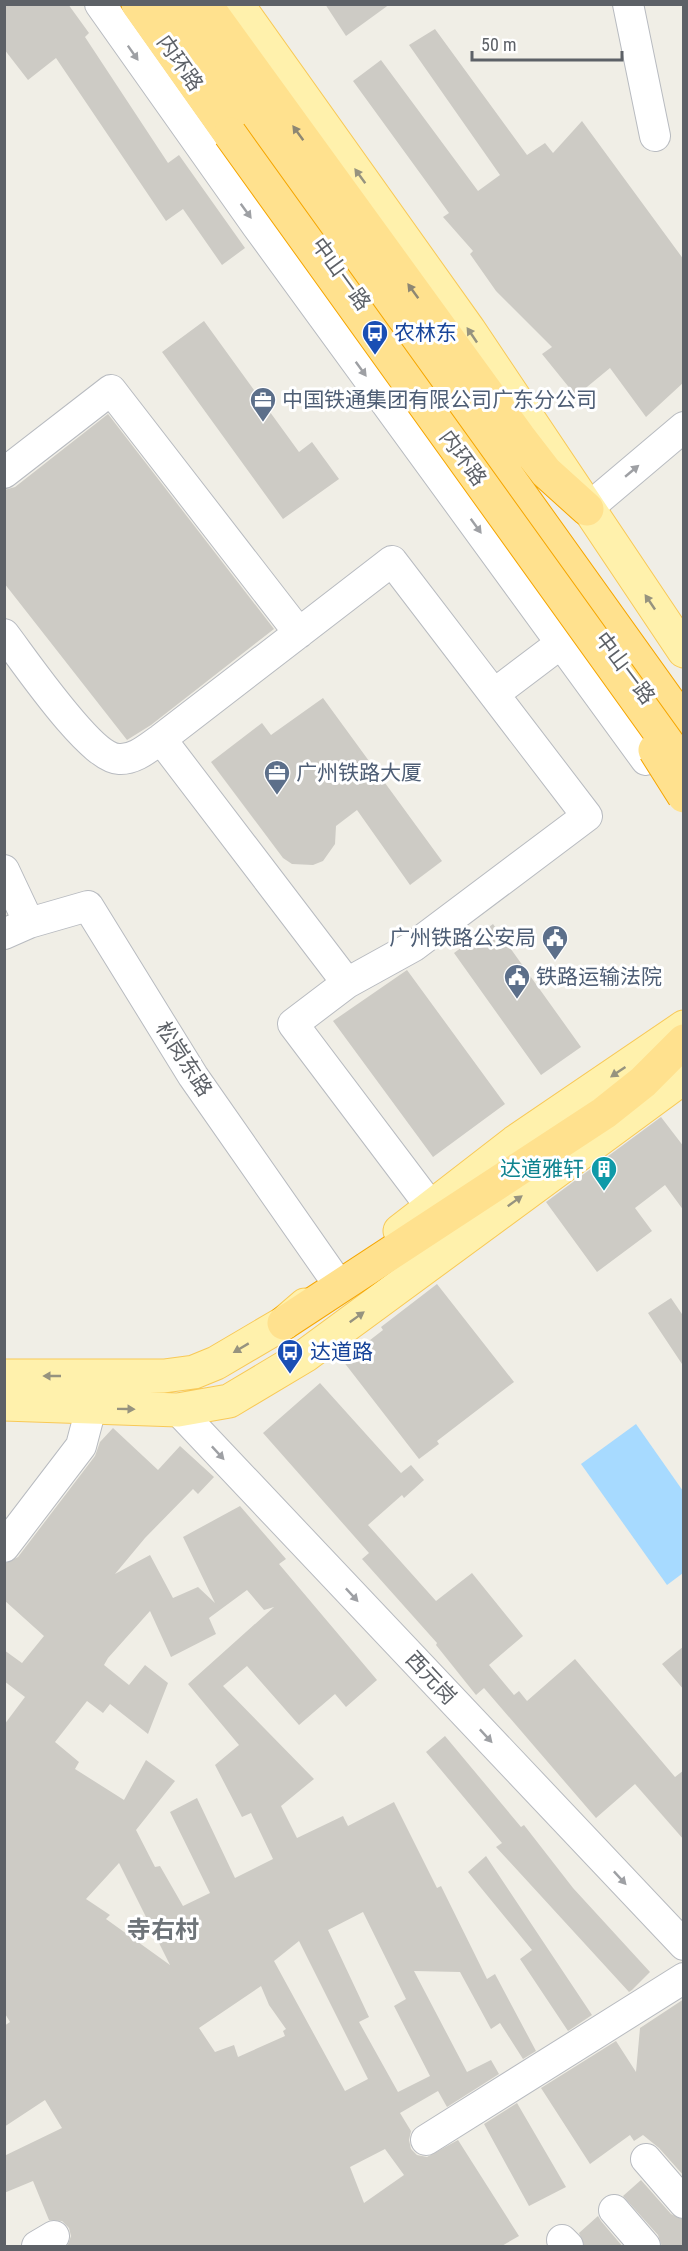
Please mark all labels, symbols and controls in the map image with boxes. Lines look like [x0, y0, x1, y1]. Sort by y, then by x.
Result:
scale bar [472, 24, 622, 62]
street label: 内环路 [152, 30, 208, 96]
text: 50 m [481, 34, 516, 55]
one-way arrow [127, 44, 139, 60]
one-way arrow [293, 126, 305, 141]
one-way arrow [354, 168, 366, 184]
one-way arrow [240, 203, 252, 219]
street label: 中山一路 [307, 233, 375, 315]
one-way arrow [407, 283, 419, 299]
bus stop icon: 农林东 [360, 318, 390, 356]
place label: 农林东 [394, 321, 457, 345]
one-way arrow [466, 328, 478, 344]
one-way arrow [354, 362, 366, 377]
office icon: 中国铁通集团有限公司广东分公司 [248, 385, 278, 423]
place label: 中国铁通集团有限公司广东分公司 [282, 388, 597, 412]
street label: 内环路 [435, 425, 491, 491]
one-way arrow [624, 465, 639, 478]
one-way arrow [470, 518, 482, 534]
one-way arrow [644, 595, 656, 611]
street label: 中山一路 [590, 627, 660, 709]
office icon: 广州铁路大厦 [262, 758, 292, 796]
place label: 广州铁路大厦 [296, 761, 422, 785]
public building icon: 广州铁路公安局 [540, 923, 570, 961]
place label: 广州铁路公安局 [389, 926, 536, 950]
public building icon: 铁路运输法院 [502, 962, 532, 1000]
place label: 铁路运输法院 [536, 965, 662, 989]
street label: 松岗东路 [151, 1017, 217, 1101]
one-way arrow [610, 1066, 626, 1077]
building icon: 达道雅轩 [589, 1154, 619, 1192]
place label: 达道雅轩 [500, 1157, 584, 1181]
one-way arrow [507, 1196, 522, 1208]
one-way arrow [349, 1311, 365, 1323]
bus stop icon: 达道路 [275, 1337, 305, 1375]
place label: 达道路 [310, 1340, 373, 1364]
one-way arrow [233, 1343, 249, 1354]
one-way arrow [42, 1371, 61, 1381]
one-way arrow [116, 1404, 135, 1413]
one-way arrow [211, 1446, 225, 1460]
one-way arrow [345, 1587, 359, 1601]
street label: 西元岗 [401, 1647, 461, 1709]
one-way arrow [479, 1729, 493, 1743]
one-way arrow [613, 1871, 627, 1885]
district label: 寺右村 [127, 1916, 199, 1944]

